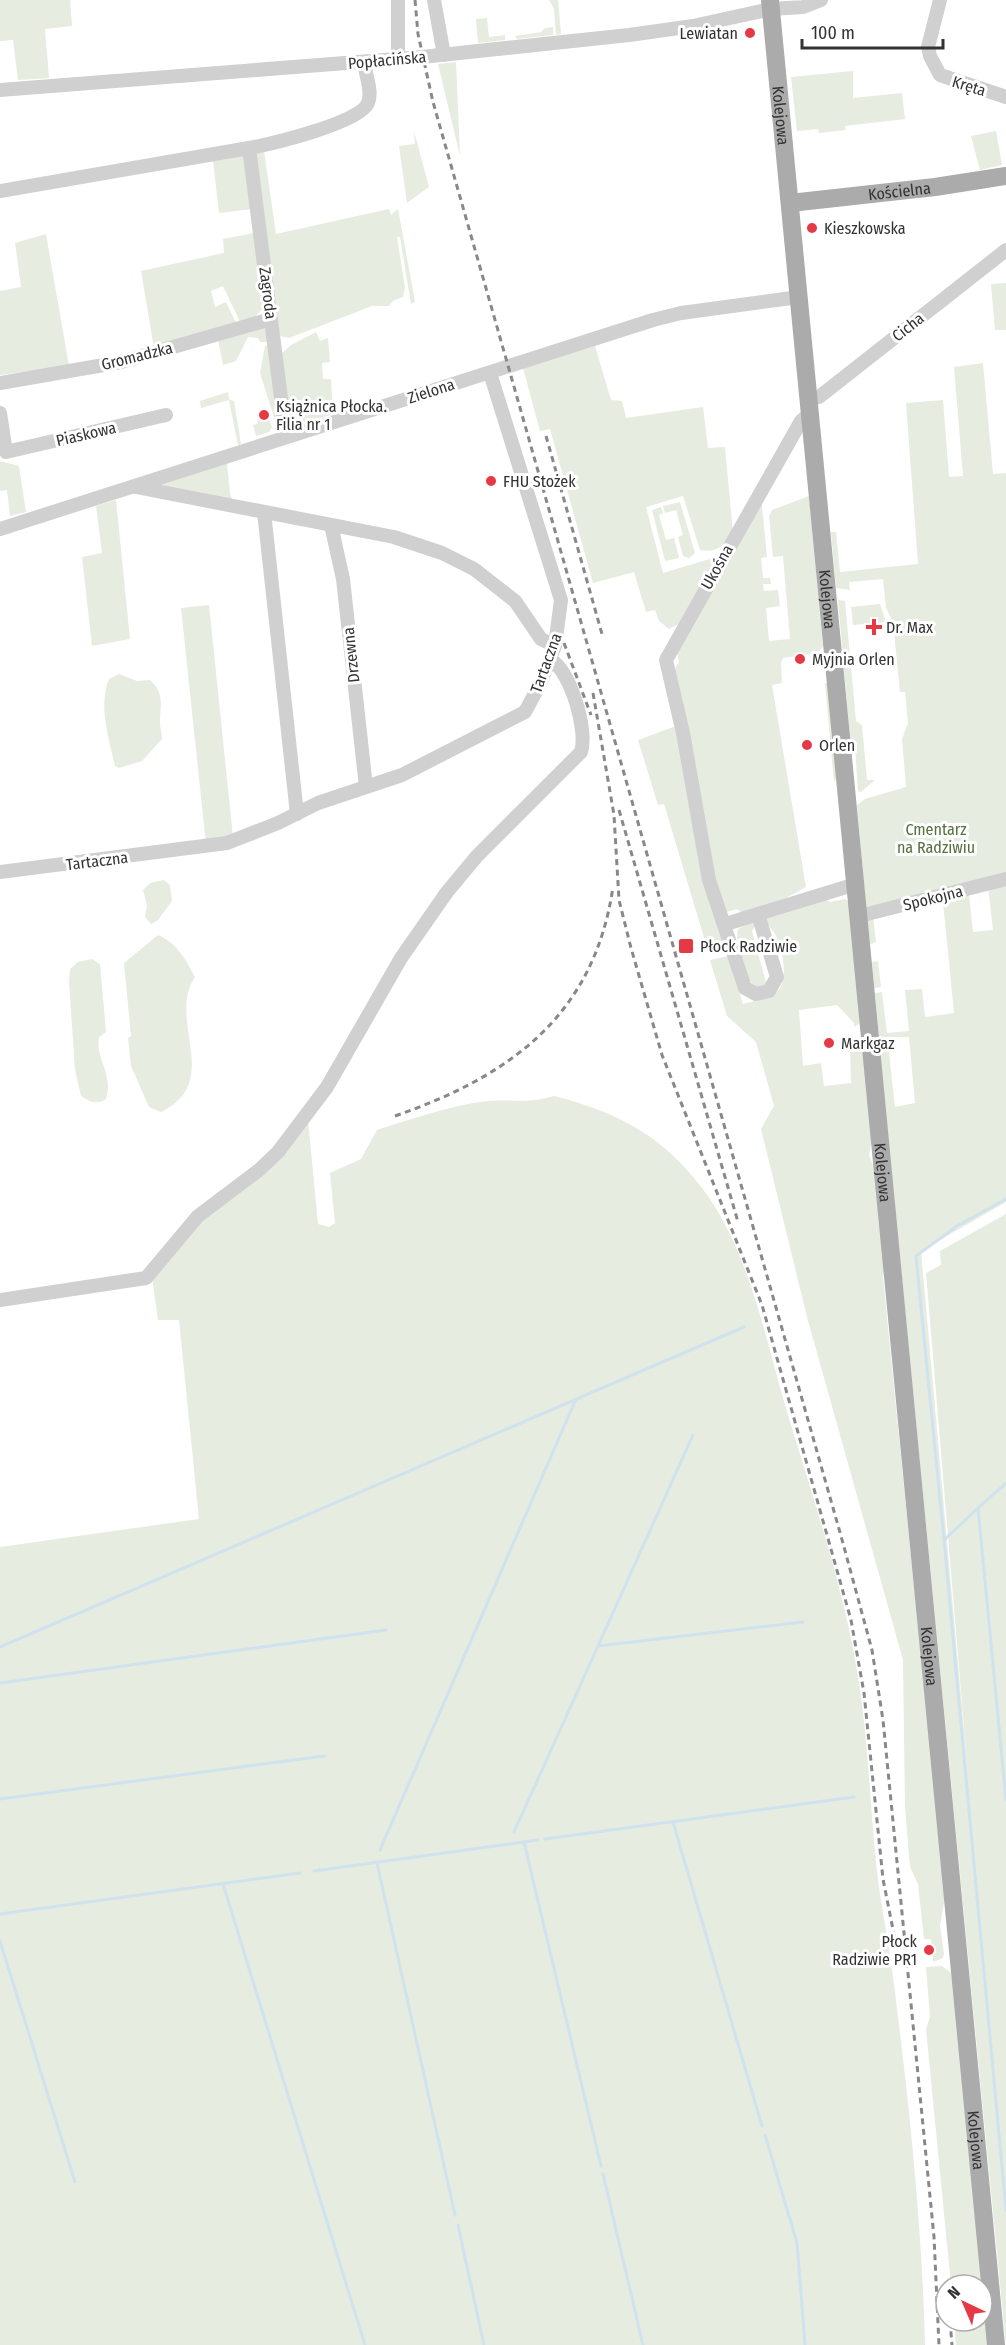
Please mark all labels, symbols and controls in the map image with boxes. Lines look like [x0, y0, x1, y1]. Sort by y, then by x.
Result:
scale bar [802, 12, 943, 50]
text: 100 m [811, 22, 855, 44]
place label: Lewiatan [680, 24, 738, 43]
marker: Lewiatan [743, 26, 757, 40]
street label: Popłacińska [347, 47, 427, 73]
street label: Kręta [950, 72, 988, 100]
street label: Kolejowa [769, 85, 793, 146]
street label: Kościelna [867, 178, 932, 204]
place label: Kieszkowska [824, 219, 906, 238]
marker: Kieszkowska [805, 221, 819, 235]
street label: Zagroda [255, 266, 281, 320]
street label: Cicha [888, 309, 928, 345]
street label: Gromadzka [99, 338, 175, 374]
street label: Zielona [405, 374, 457, 408]
place label: Książnica Płocka. Filia nr 1 [276, 397, 387, 434]
marker: Książnica Płocka. Filia nr 1 [257, 408, 271, 422]
street label: Piaskowa [54, 418, 118, 450]
place label: FHU Stożek [503, 472, 576, 491]
marker: FHU Stożek [484, 474, 498, 488]
street label: Ukośna [697, 541, 737, 593]
street label: Kolejowa [815, 569, 840, 630]
place label: Dr. Max [886, 618, 933, 637]
marker: Dr. Max [867, 620, 881, 634]
street label: Drzewna [339, 626, 363, 684]
street label: Tartaczna [526, 630, 566, 696]
place label: Myjnia Orlen [812, 650, 895, 669]
marker: Myjnia Orlen [793, 652, 807, 666]
place label: Orlen [819, 736, 855, 755]
marker: Orlen [800, 738, 814, 752]
park label: Cmentarz na Radziwiu [897, 820, 975, 857]
street label: Tartaczna [65, 848, 129, 874]
street label: Spokojna [901, 881, 965, 915]
marker: Płock Radziwie [677, 937, 695, 955]
place label: Płock Radziwie [700, 937, 797, 956]
place label: Markgaz [841, 1034, 895, 1053]
marker: Markgaz [822, 1036, 836, 1050]
street label: Kolejowa [871, 1142, 895, 1203]
street label: Kolejowa [917, 1626, 942, 1687]
place label: Płock Radziwie PR1 [832, 1932, 918, 1969]
marker: Płock Radziwie PR1 [922, 1943, 936, 1957]
street label: Kolejowa [964, 2110, 989, 2171]
north arrow [934, 2273, 994, 2333]
text: N [944, 2282, 964, 2303]

